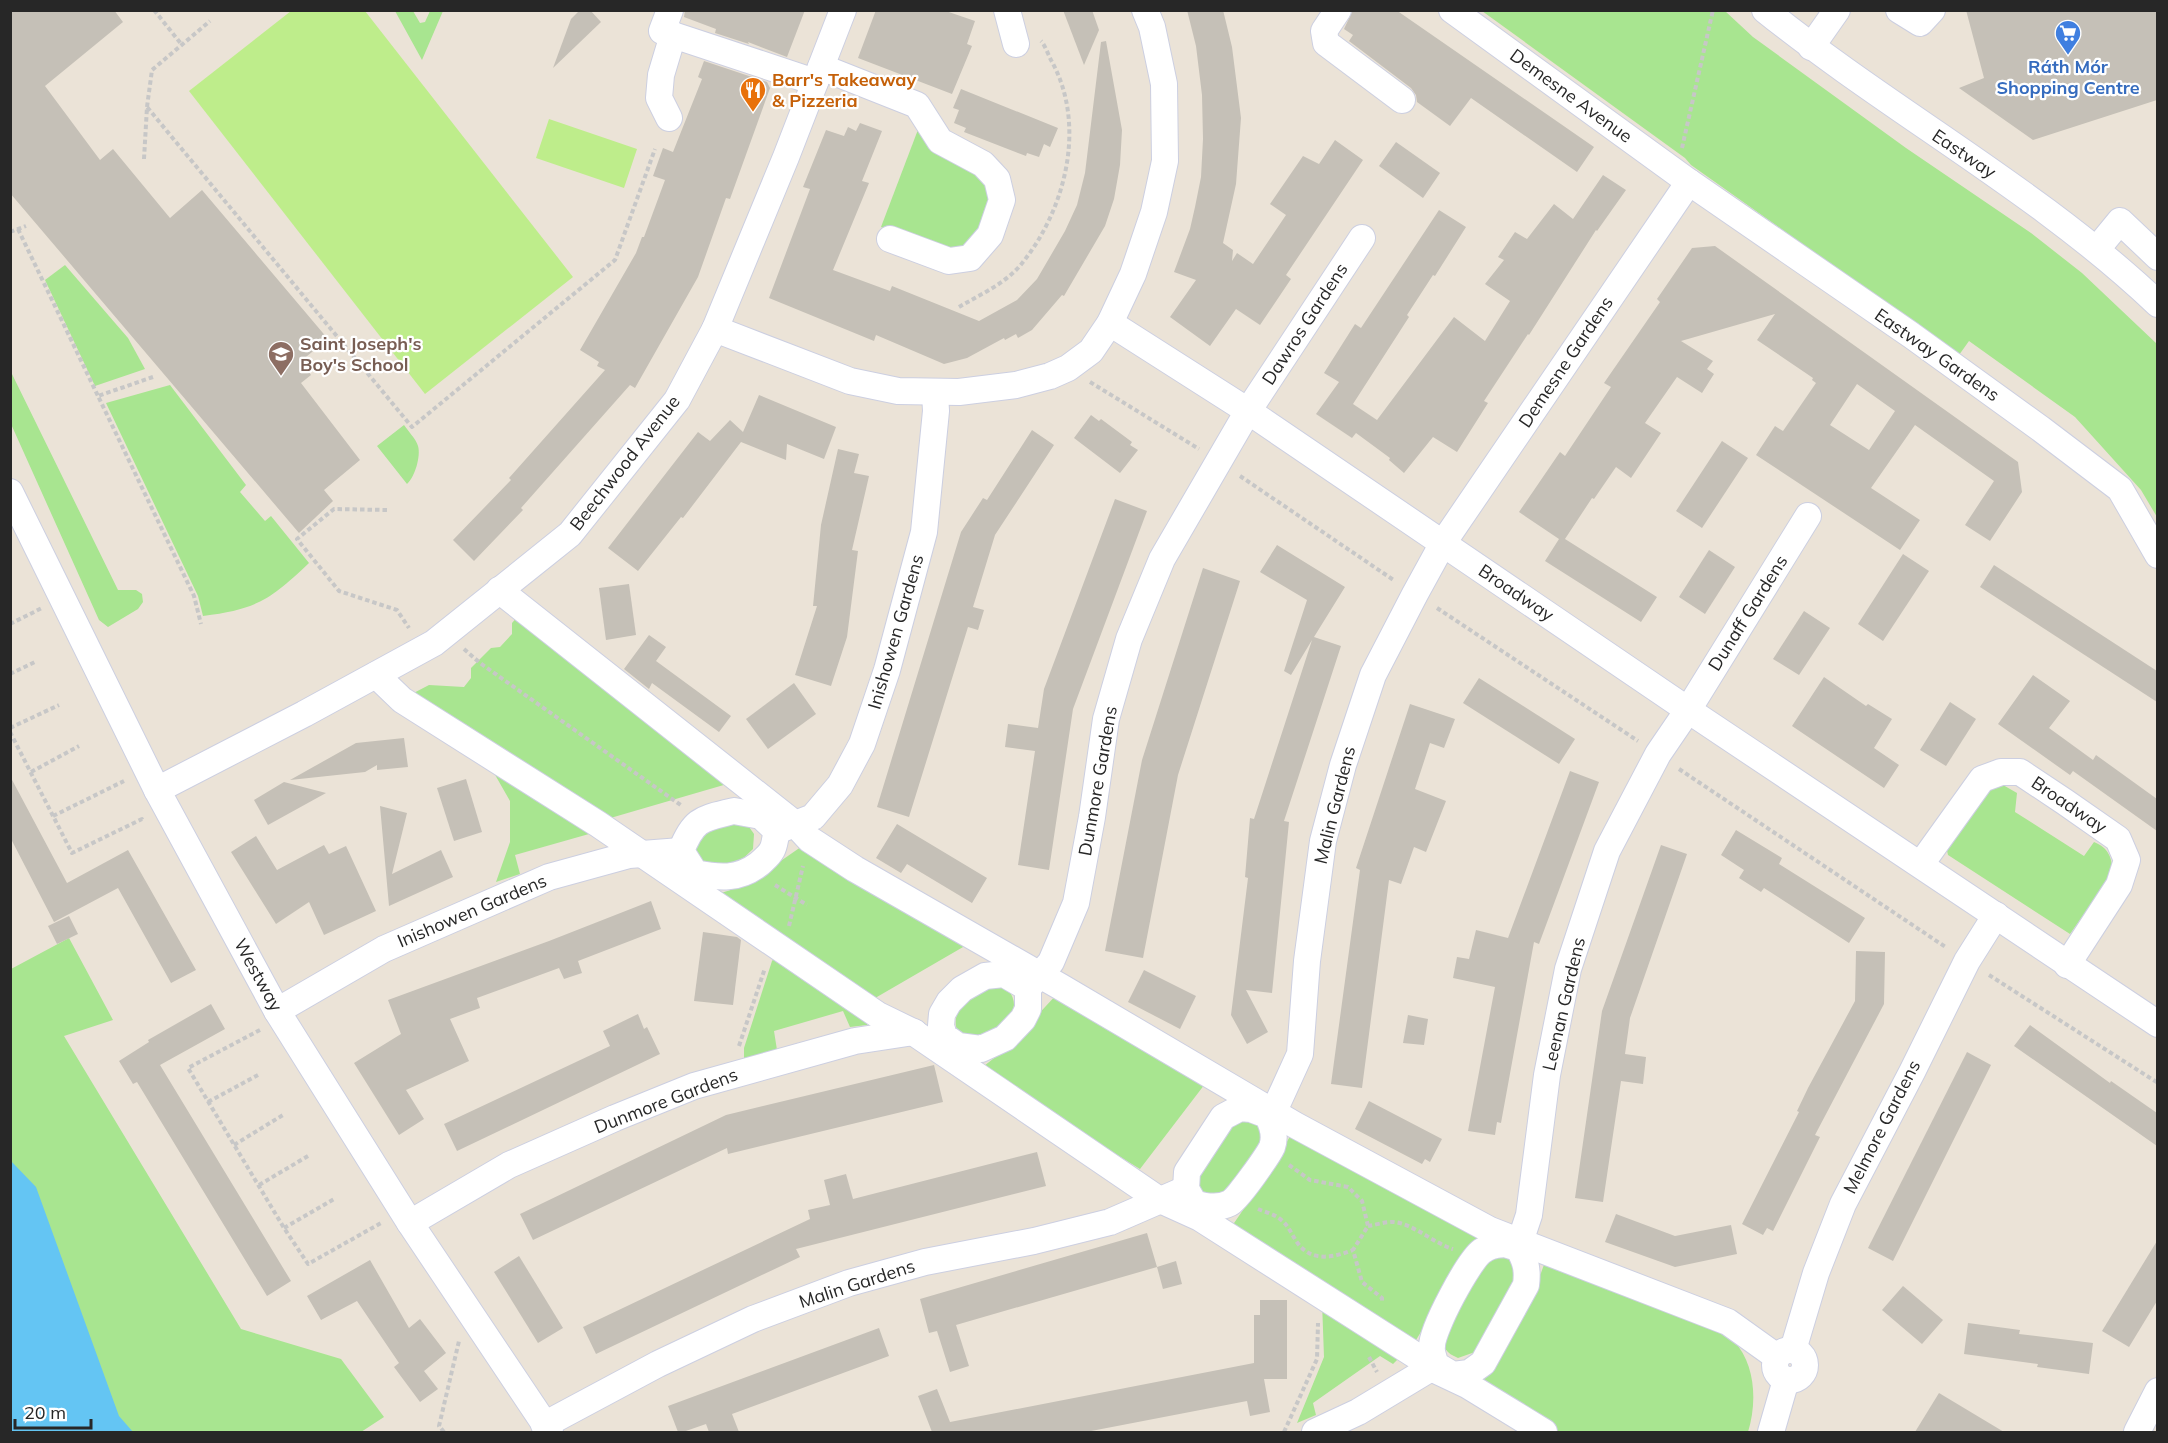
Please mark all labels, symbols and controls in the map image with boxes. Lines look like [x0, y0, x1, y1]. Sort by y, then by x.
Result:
supermarket icon: Ráth Mór Shopping Centre [2053, 18, 2083, 56]
street label: Demesne Avenue [1506, 44, 1637, 148]
place label: Ráth Mór Shopping Centre [1996, 55, 2140, 99]
place label: Barr's Takeaway & Pizzeria [772, 68, 916, 112]
restaurant icon: Barr's Takeaway & Pizzeria [738, 75, 768, 113]
street label: Eastway [1928, 124, 2001, 184]
street label: Dawros Gardens [1257, 258, 1353, 389]
street label: Demesne Gardens [1513, 292, 1618, 432]
street label: Eastway Gardens [1870, 303, 2004, 406]
place label: Saint Joseph's Boy's School [300, 332, 422, 376]
school or university icon: Saint Joseph's Boy's School [266, 339, 296, 377]
street label: Beechwood Avenue [565, 390, 685, 535]
street label: Dunaff Gardens [1703, 551, 1792, 675]
street label: Inishowen Gardens [862, 552, 929, 712]
street label: Broadway [1474, 559, 1559, 626]
street label: Dunmore Gardens [1073, 704, 1122, 858]
street label: Malin Gardens [1309, 744, 1360, 866]
street label: Broadway [2027, 771, 2112, 838]
street label: Inishowen Gardens [394, 869, 550, 952]
street label: Westway [229, 934, 288, 1016]
street label: Leenan Gardens [1537, 935, 1590, 1073]
street label: Melmore Gardens [1838, 1056, 1925, 1197]
street label: Dunmore Gardens [591, 1063, 741, 1138]
street label: Malin Gardens [796, 1254, 918, 1313]
scale bar [15, 1392, 92, 1430]
text: 20 m [24, 1401, 66, 1424]

